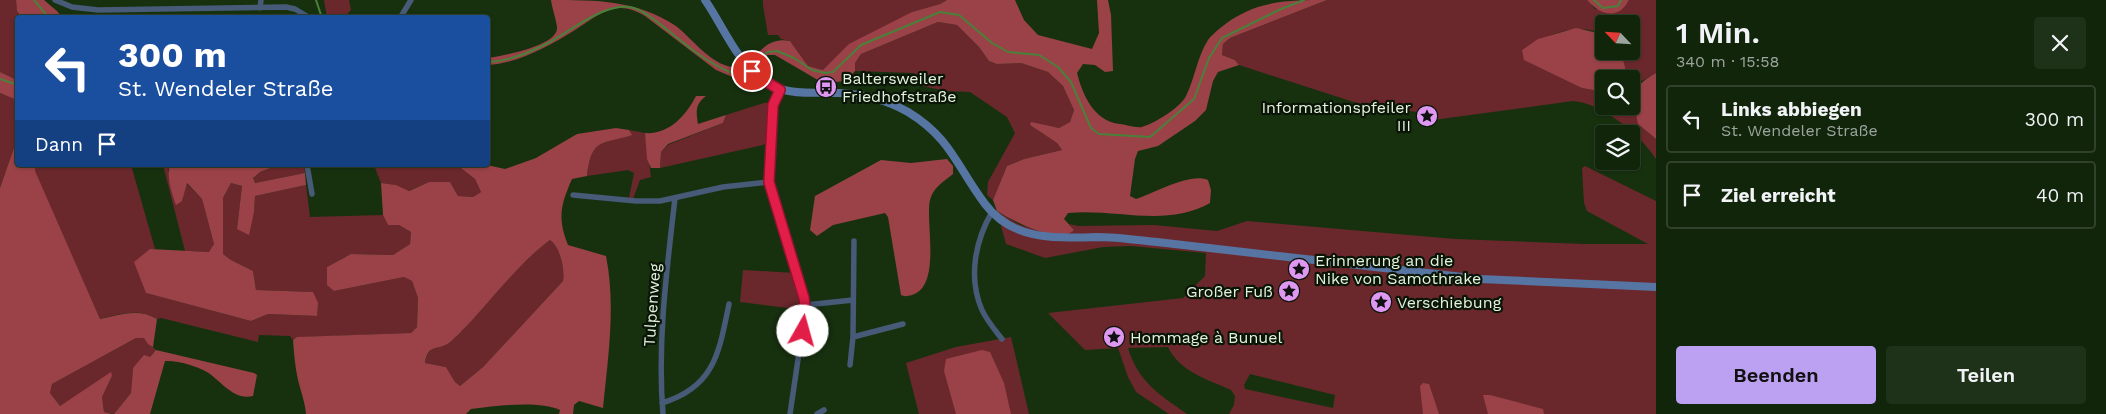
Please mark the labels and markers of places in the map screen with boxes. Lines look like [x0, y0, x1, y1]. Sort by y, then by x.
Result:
pin [731, 50, 773, 92]
place label: Baltersweiler Friedhofstraße [842, 69, 956, 106]
bus stop icon: Baltersweiler Friedhofstraße [814, 75, 838, 99]
place label: Informationspfeiler III [1261, 98, 1411, 135]
place icon: Informationspfeiler III [1415, 104, 1439, 128]
place label: Erinnerung an die Nike von Samothrake [1315, 251, 1481, 288]
place icon: Erinnerung an die Nike von Samothrake [1287, 257, 1311, 281]
place icon: Großer Fuß [1277, 279, 1301, 303]
place label: Großer Fuß [1186, 282, 1273, 301]
place icon: Verschiebung [1369, 290, 1393, 314]
place label: Verschiebung [1397, 293, 1502, 312]
place icon: Hommage à Bunuel [1102, 325, 1126, 349]
place label: Hommage à Bunuel [1130, 328, 1282, 347]

